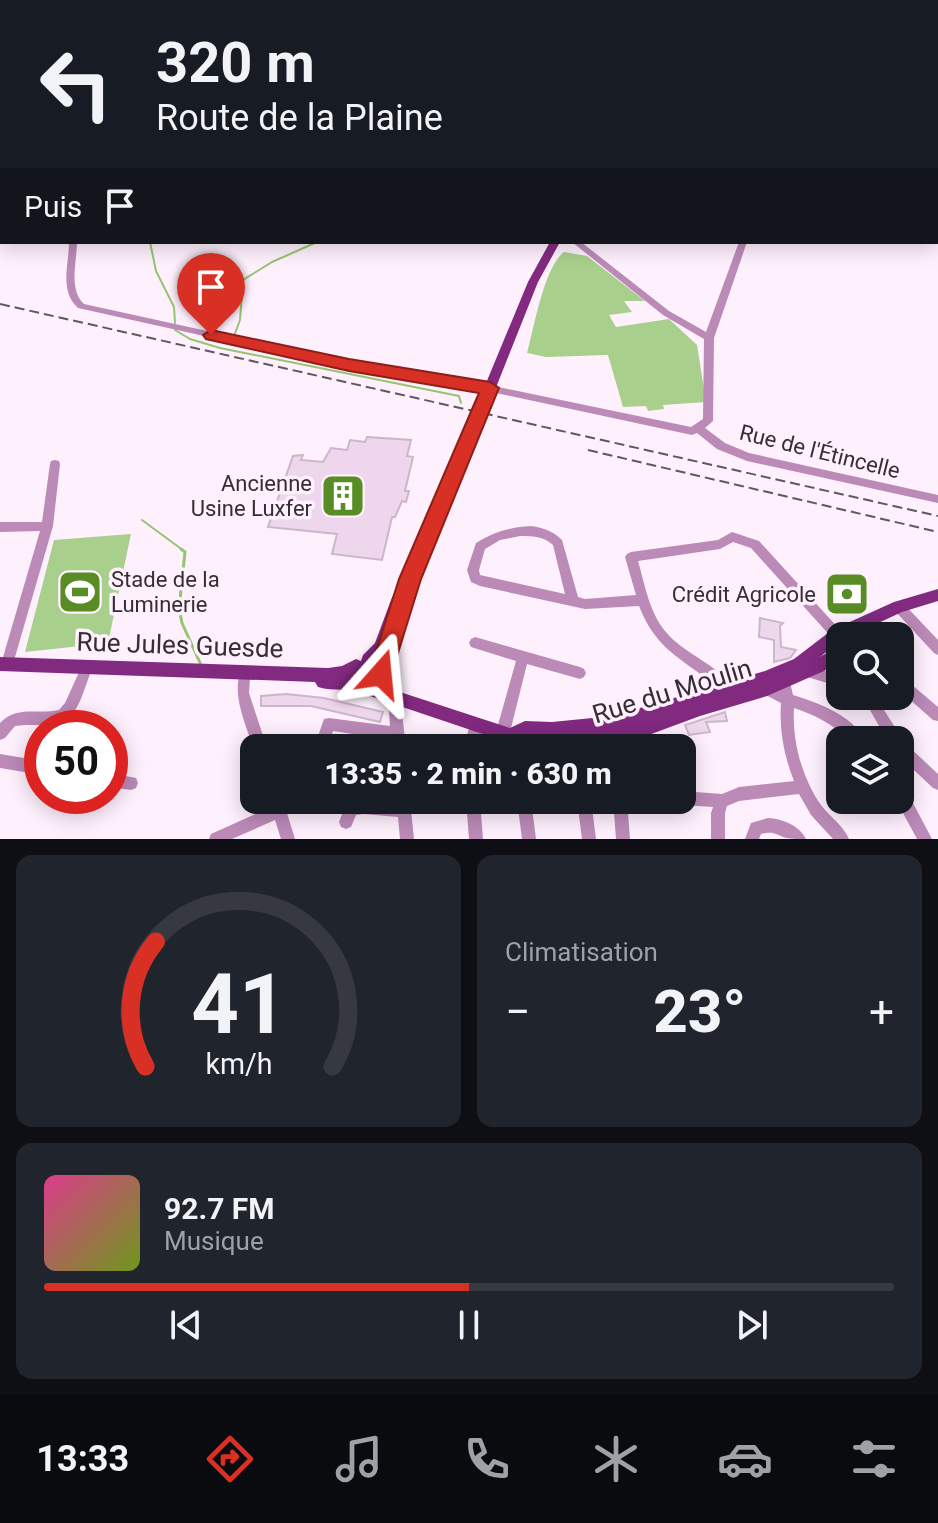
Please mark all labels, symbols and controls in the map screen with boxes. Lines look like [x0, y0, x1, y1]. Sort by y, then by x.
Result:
text: 320 m [156, 30, 315, 96]
icon: left [24, 32, 128, 136]
text: Route de la Plaine [156, 97, 443, 139]
icon: arrive [98, 184, 142, 228]
text: Puis [24, 189, 82, 224]
pin [177, 253, 245, 335]
icon: arrive [189, 265, 233, 309]
street label: Rue de l'Étincelle [737, 419, 903, 483]
place label: Ancienne Usine Luxfer [191, 471, 313, 521]
building icon: Ancienne Usine Luxfer [319, 472, 367, 520]
place label: Stade de la Luminerie [111, 567, 220, 617]
sports icon: Stade de la Luminerie [56, 568, 104, 616]
bank icon: Crédit Agricole [823, 570, 871, 618]
place label: Crédit Agricole [672, 582, 816, 607]
map controls [826, 622, 914, 814]
button: search [826, 622, 914, 710]
street label: Rue Jules Guesde [76, 626, 284, 664]
position arrow [339, 632, 423, 716]
street label: Rue du Moulin [589, 653, 755, 729]
speed limit sign: 50 [24, 710, 128, 814]
button: layers [826, 726, 914, 814]
text: 13:35 · 2 min · 630 m [324, 756, 612, 791]
text: Climatisation [505, 937, 658, 967]
text: 41 [191, 956, 286, 1053]
text: 23° [653, 976, 746, 1047]
text: − [505, 986, 530, 1038]
text: + [869, 986, 894, 1038]
text: km/h [205, 1047, 272, 1081]
text: 92.7 FM [164, 1191, 275, 1226]
text: Musique [164, 1226, 264, 1256]
icon: previous [164, 1303, 208, 1347]
icon: pause [447, 1303, 491, 1347]
icon: next [730, 1303, 774, 1347]
icon: directions [202, 1431, 258, 1487]
icon: music [331, 1431, 387, 1487]
icon: phone [459, 1431, 515, 1487]
icon: climate [588, 1431, 644, 1487]
icon: car [717, 1431, 773, 1487]
icon: filters [846, 1431, 902, 1487]
text: 13:33 [36, 1438, 129, 1480]

